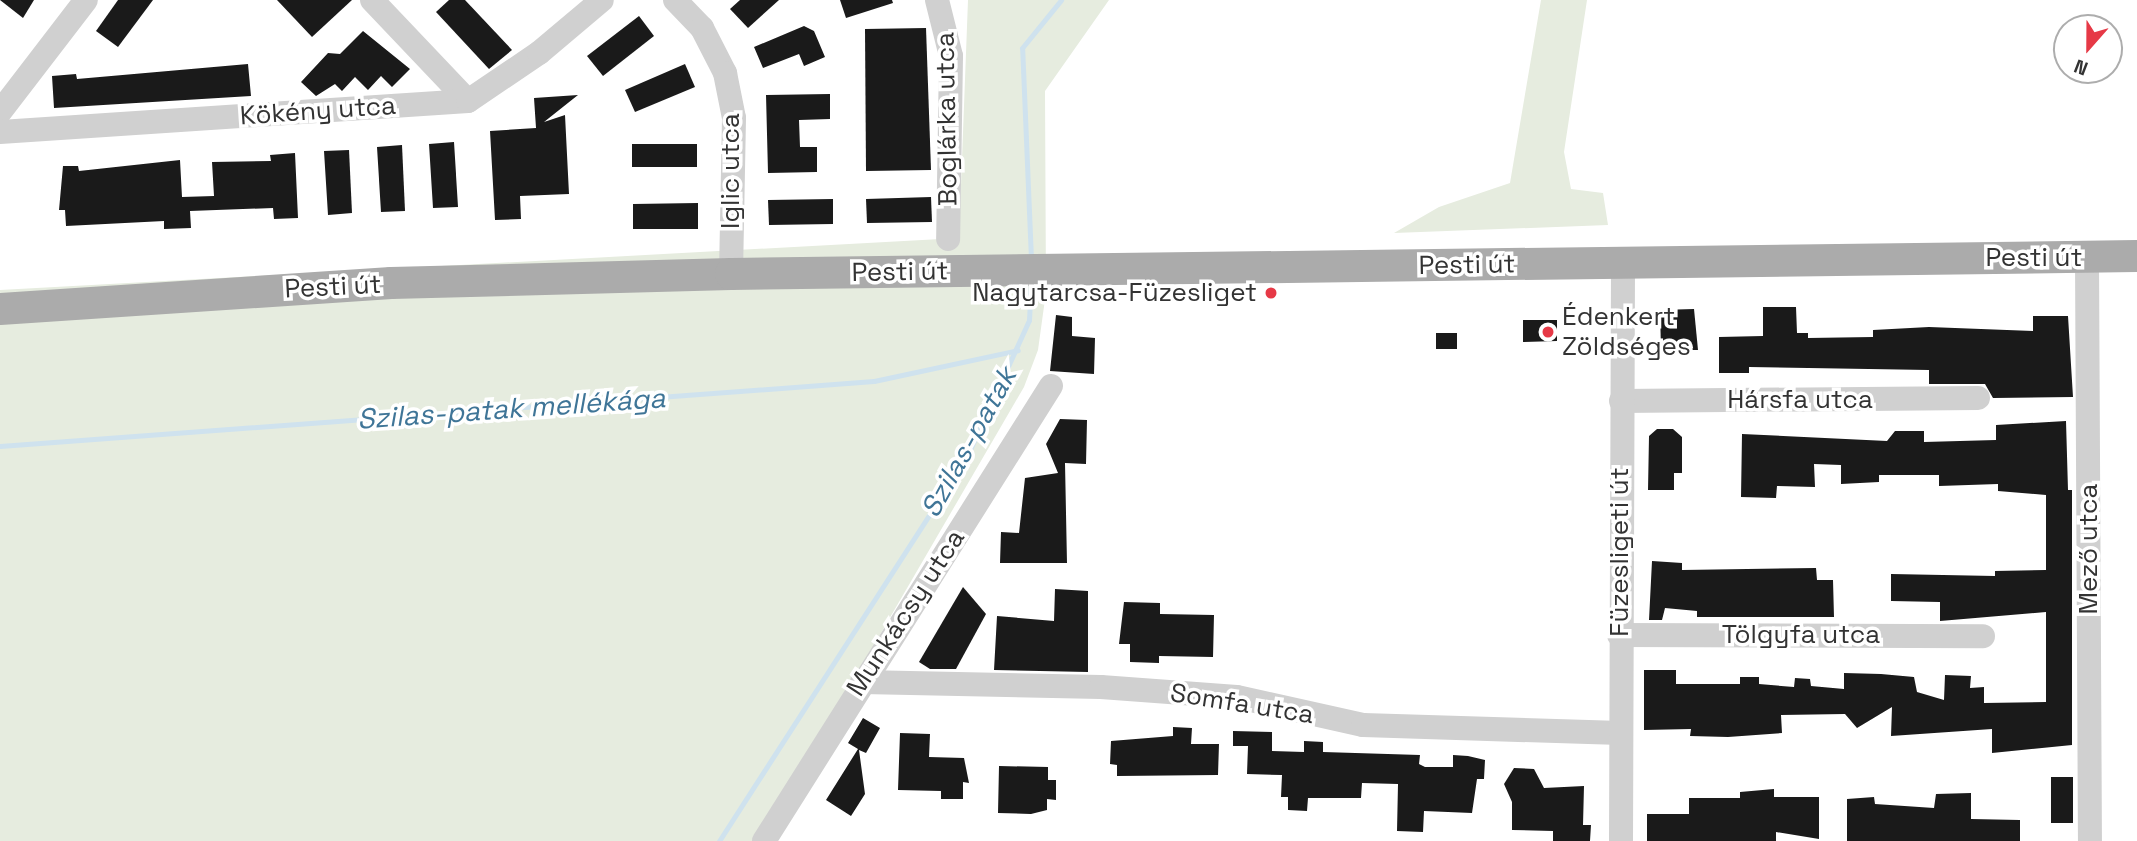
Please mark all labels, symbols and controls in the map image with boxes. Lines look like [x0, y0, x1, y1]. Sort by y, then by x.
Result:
north arrow [2053, 14, 2123, 84]
street label: Boglárka utca [930, 32, 964, 206]
text: N [2071, 53, 2091, 81]
street label: Kökény utca [239, 90, 397, 132]
street label: Iglic utca [715, 113, 747, 229]
street label: Pesti út [1986, 242, 2082, 274]
street label: Pesti út [1418, 249, 1516, 281]
street label: Pesti út [851, 256, 949, 288]
street label: Pesti út [284, 269, 382, 305]
place label: Nagytarcsa-Füzesliget [972, 277, 1257, 309]
marker: Nagytarcsa-Füzesliget [1263, 285, 1279, 301]
place label: Édenkert Zöldséges [1562, 301, 1691, 362]
marker: Édenkert Zöldséges [1540, 324, 1556, 340]
water label: Szilas-patak [913, 361, 1023, 523]
water label: Szilas-patak mellékága [356, 380, 666, 436]
street label: Hársfa utca [1727, 384, 1873, 416]
street label: Füzesligeti út [1604, 467, 1636, 637]
street label: Mező utca [2073, 483, 2105, 615]
street label: Munkácsy utca [841, 524, 971, 702]
street label: Tölgyfa utca [1722, 619, 1880, 651]
street label: Somfa utca [1168, 677, 1316, 731]

